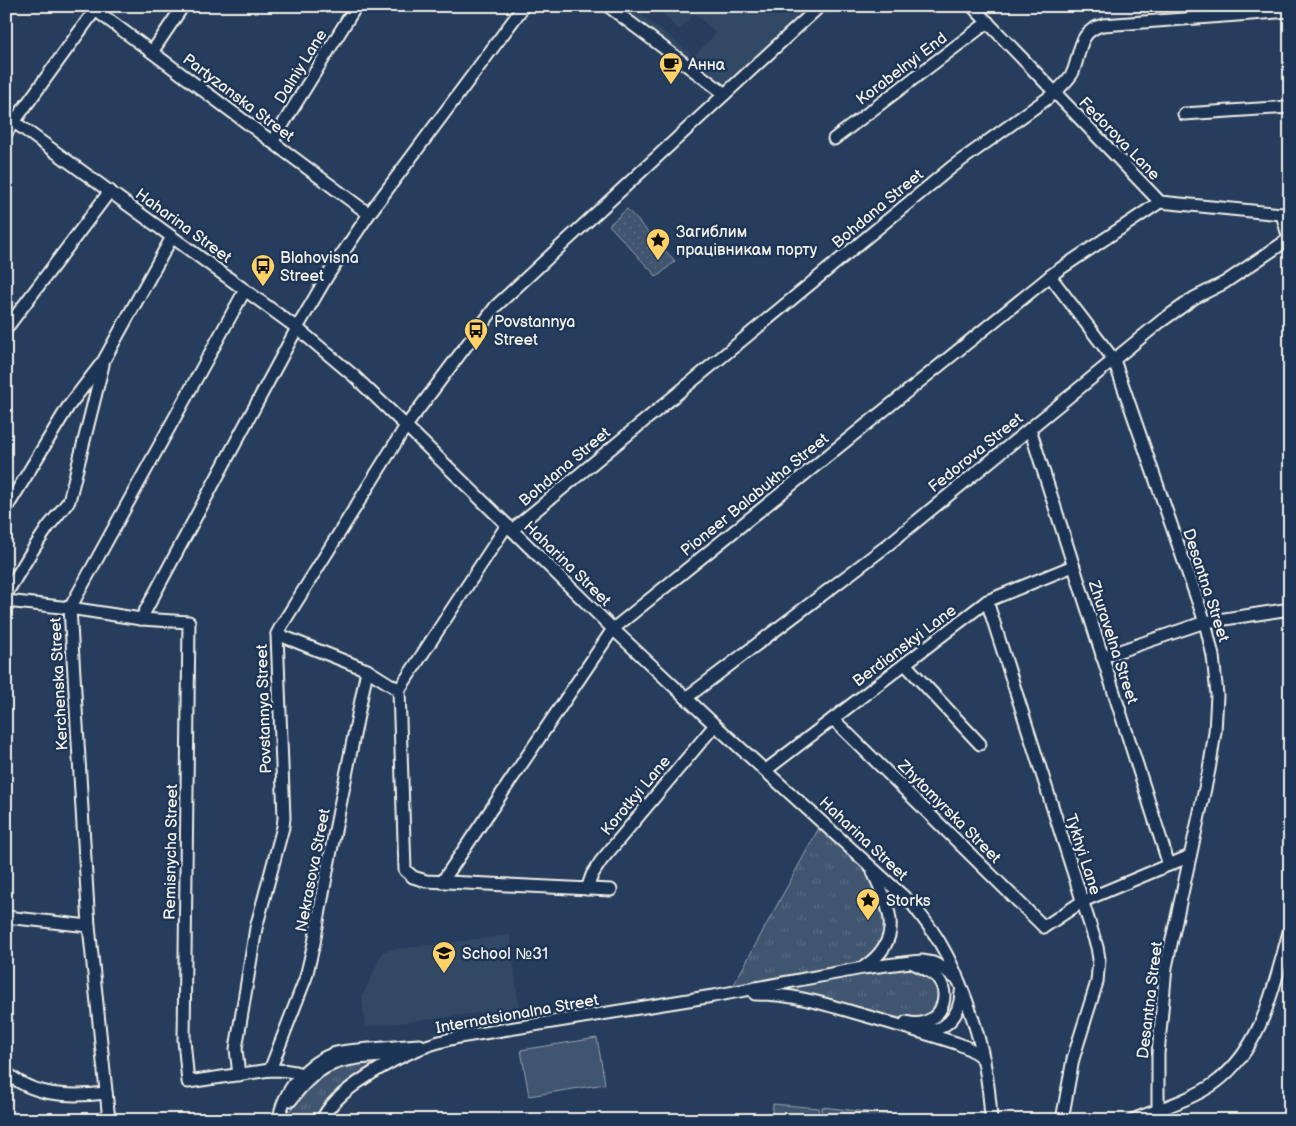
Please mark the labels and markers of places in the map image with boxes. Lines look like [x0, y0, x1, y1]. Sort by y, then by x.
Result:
cafe icon: Анна [658, 51, 684, 85]
place label: Анна [687, 56, 726, 75]
place label: Загиблим працівникам порту [676, 223, 818, 260]
place icon: Загиблим працівникам порту [645, 227, 671, 261]
place label: Blahovisna Street [280, 249, 359, 286]
bus stop icon: Blahovisna Street [250, 253, 276, 287]
place label: Povstannya Street [494, 313, 575, 350]
bus stop icon: Povstannya Street [463, 317, 489, 351]
place icon: Storks [855, 887, 881, 921]
place label: Storks [886, 892, 931, 911]
school or university icon: School №31 [431, 940, 457, 974]
place label: School №31 [462, 945, 548, 964]

